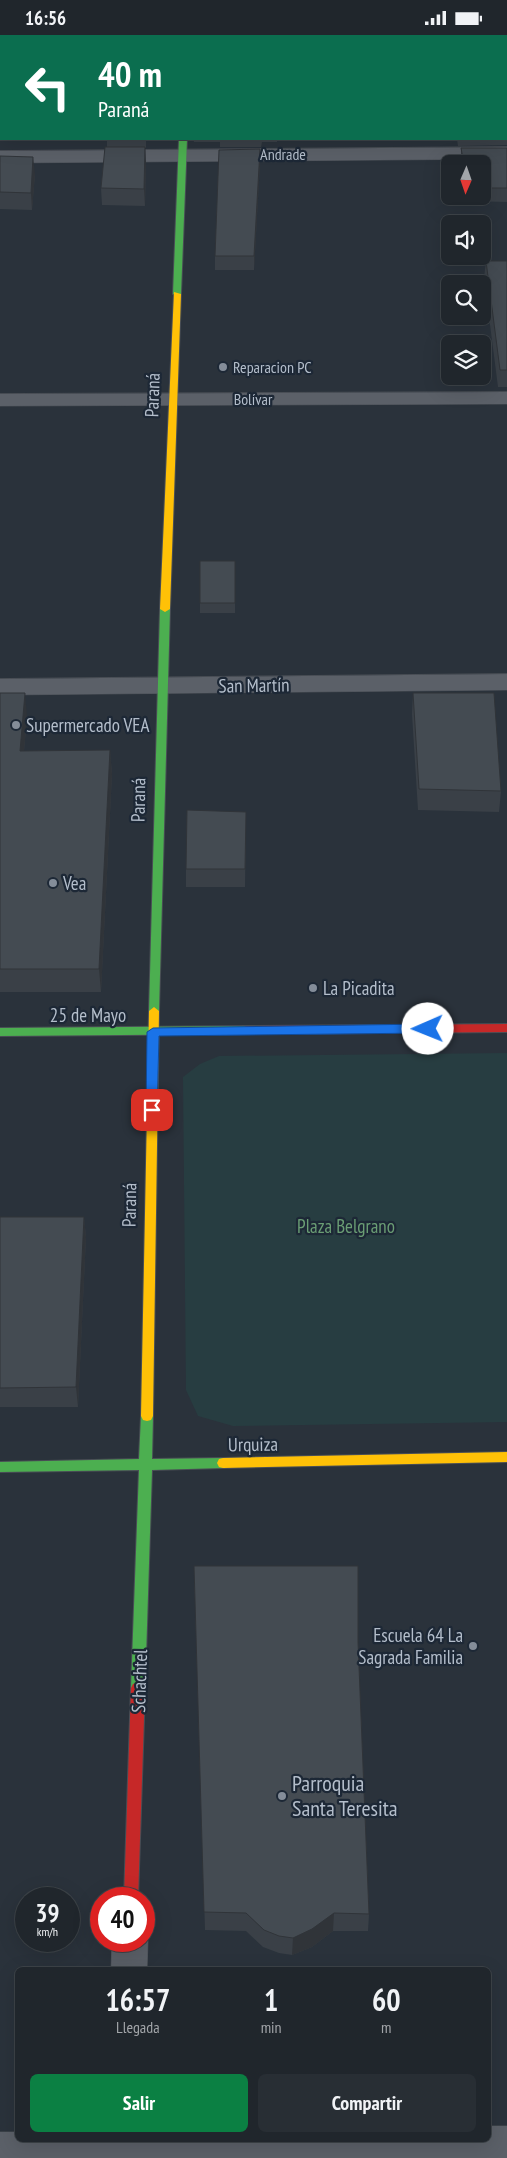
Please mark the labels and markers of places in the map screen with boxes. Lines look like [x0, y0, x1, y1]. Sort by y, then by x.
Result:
place label: Reparacion PC [233, 357, 312, 377]
marker: Reparacion PC [217, 361, 229, 373]
place label: Supermercado VEA [26, 713, 149, 737]
marker: Supermercado VEA [10, 719, 22, 731]
place label: Vea [62, 871, 86, 895]
marker: Vea [47, 877, 59, 889]
place label: La Picadita [323, 976, 394, 1000]
marker: La Picadita [307, 982, 319, 994]
pin [131, 1089, 173, 1131]
place label: Escuela 64 La Sagrada Familia [358, 1623, 463, 1669]
marker: Escuela 64 La Sagrada Familia [467, 1640, 479, 1652]
place label: Parroquia Santa Teresita [292, 1769, 398, 1822]
marker: Parroquia Santa Teresita [276, 1790, 288, 1802]

